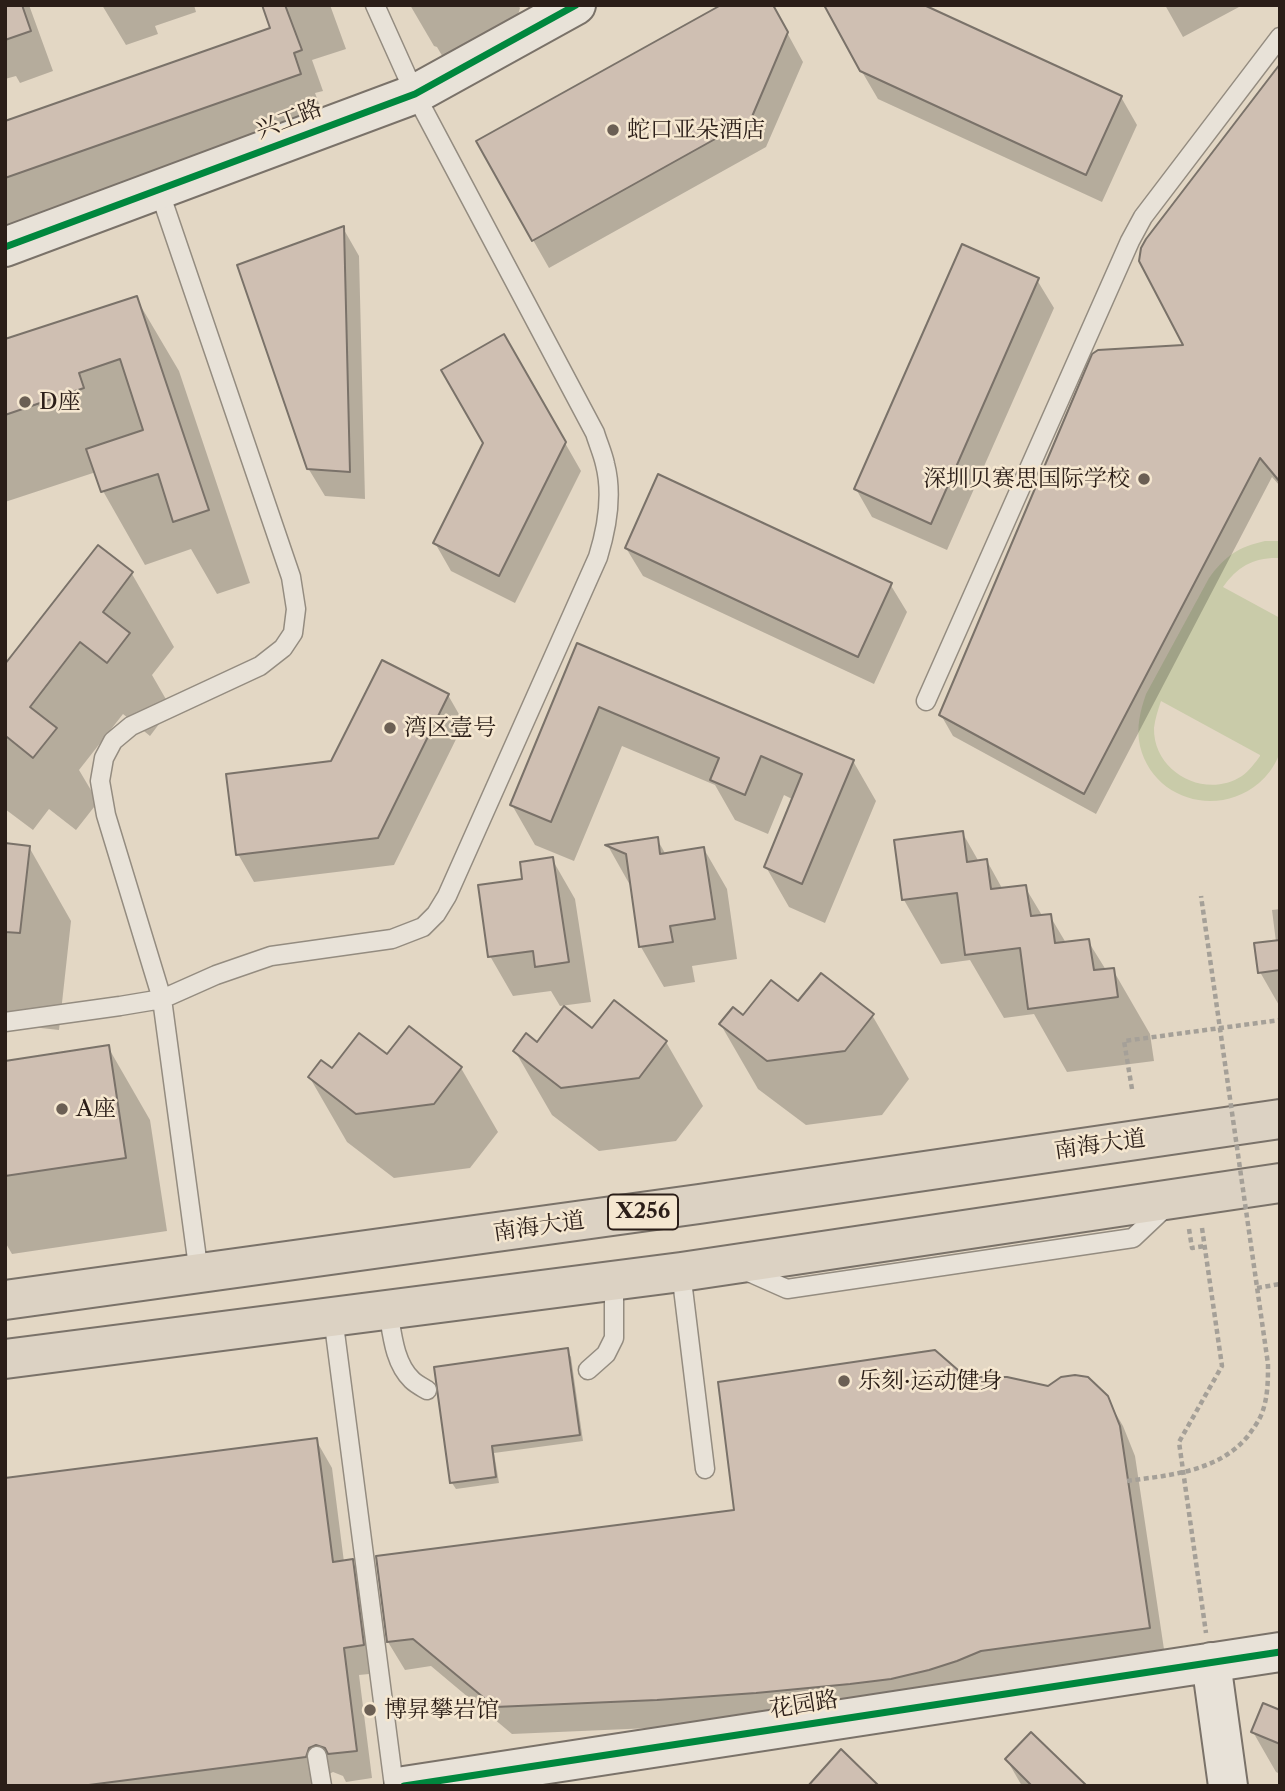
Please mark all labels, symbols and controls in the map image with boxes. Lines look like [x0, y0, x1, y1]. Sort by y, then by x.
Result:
street label: 兴工路 [252, 95, 326, 145]
place label: 蛇口亚朵酒店 [627, 116, 765, 144]
marker: 蛇口亚朵酒店 [605, 122, 621, 138]
place label: D座 [39, 388, 81, 416]
marker: D座 [17, 394, 33, 410]
place label: 深圳贝赛思国际学校 [923, 465, 1130, 493]
marker: 深圳贝赛思国际学校 [1136, 471, 1152, 487]
place label: 湾区壹号 [404, 714, 496, 742]
marker: 湾区壹号 [382, 720, 398, 736]
place label: A座 [76, 1095, 116, 1123]
marker: A座 [54, 1101, 70, 1117]
street label: 南海大道 [1053, 1125, 1147, 1165]
road number: X256 [608, 1194, 678, 1230]
street label: 南海大道 [492, 1207, 586, 1247]
place label: 乐刻·运动健身 [858, 1367, 1002, 1395]
marker: 乐刻·运动健身 [836, 1373, 852, 1389]
street label: 花园路 [768, 1686, 840, 1724]
place label: 博昇攀岩馆 [384, 1696, 499, 1724]
marker: 博昇攀岩馆 [362, 1702, 378, 1718]

